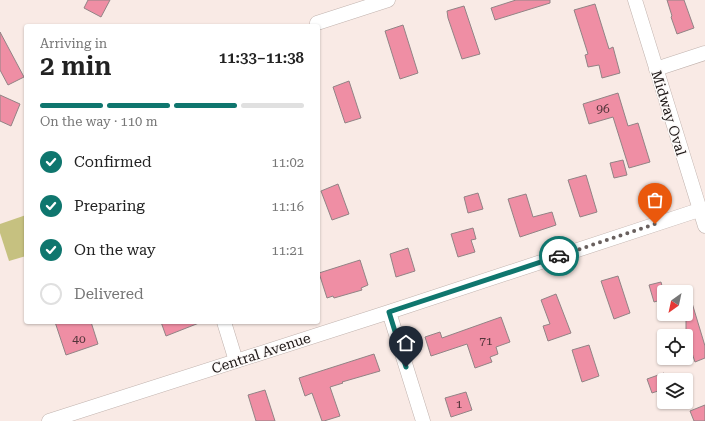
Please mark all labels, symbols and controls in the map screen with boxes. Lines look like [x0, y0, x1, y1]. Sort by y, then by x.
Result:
text: Arriving in [40, 36, 107, 51]
text: 11:33–11:38 [219, 49, 304, 67]
text: 2 min [40, 51, 112, 81]
street label: Midway Oval [648, 69, 690, 158]
house number: 96 [596, 102, 610, 116]
text: On the way · 110 m [40, 114, 157, 129]
icon: check [40, 151, 62, 173]
text: Confirmed [74, 153, 152, 171]
text: 11:02 [272, 155, 304, 170]
pin [638, 183, 672, 224]
icon: bag [644, 189, 666, 211]
icon: check [40, 195, 62, 217]
text: Preparing [74, 197, 145, 215]
text: 11:16 [272, 199, 304, 214]
courier [539, 236, 579, 276]
icon: check [40, 239, 62, 261]
text: On the way [74, 241, 156, 259]
text: 11:21 [272, 243, 304, 258]
icon: car [548, 245, 570, 267]
text: Delivered [74, 285, 144, 303]
north arrow [657, 285, 693, 321]
map controls [657, 285, 693, 409]
pin [389, 326, 423, 367]
street label: Central Avenue [209, 329, 313, 377]
button: locate [657, 329, 693, 365]
house number: 40 [72, 332, 86, 346]
icon: home [395, 332, 417, 354]
house number: 71 [479, 334, 493, 348]
button: layers [657, 373, 693, 409]
house number: 1 [456, 397, 463, 411]

